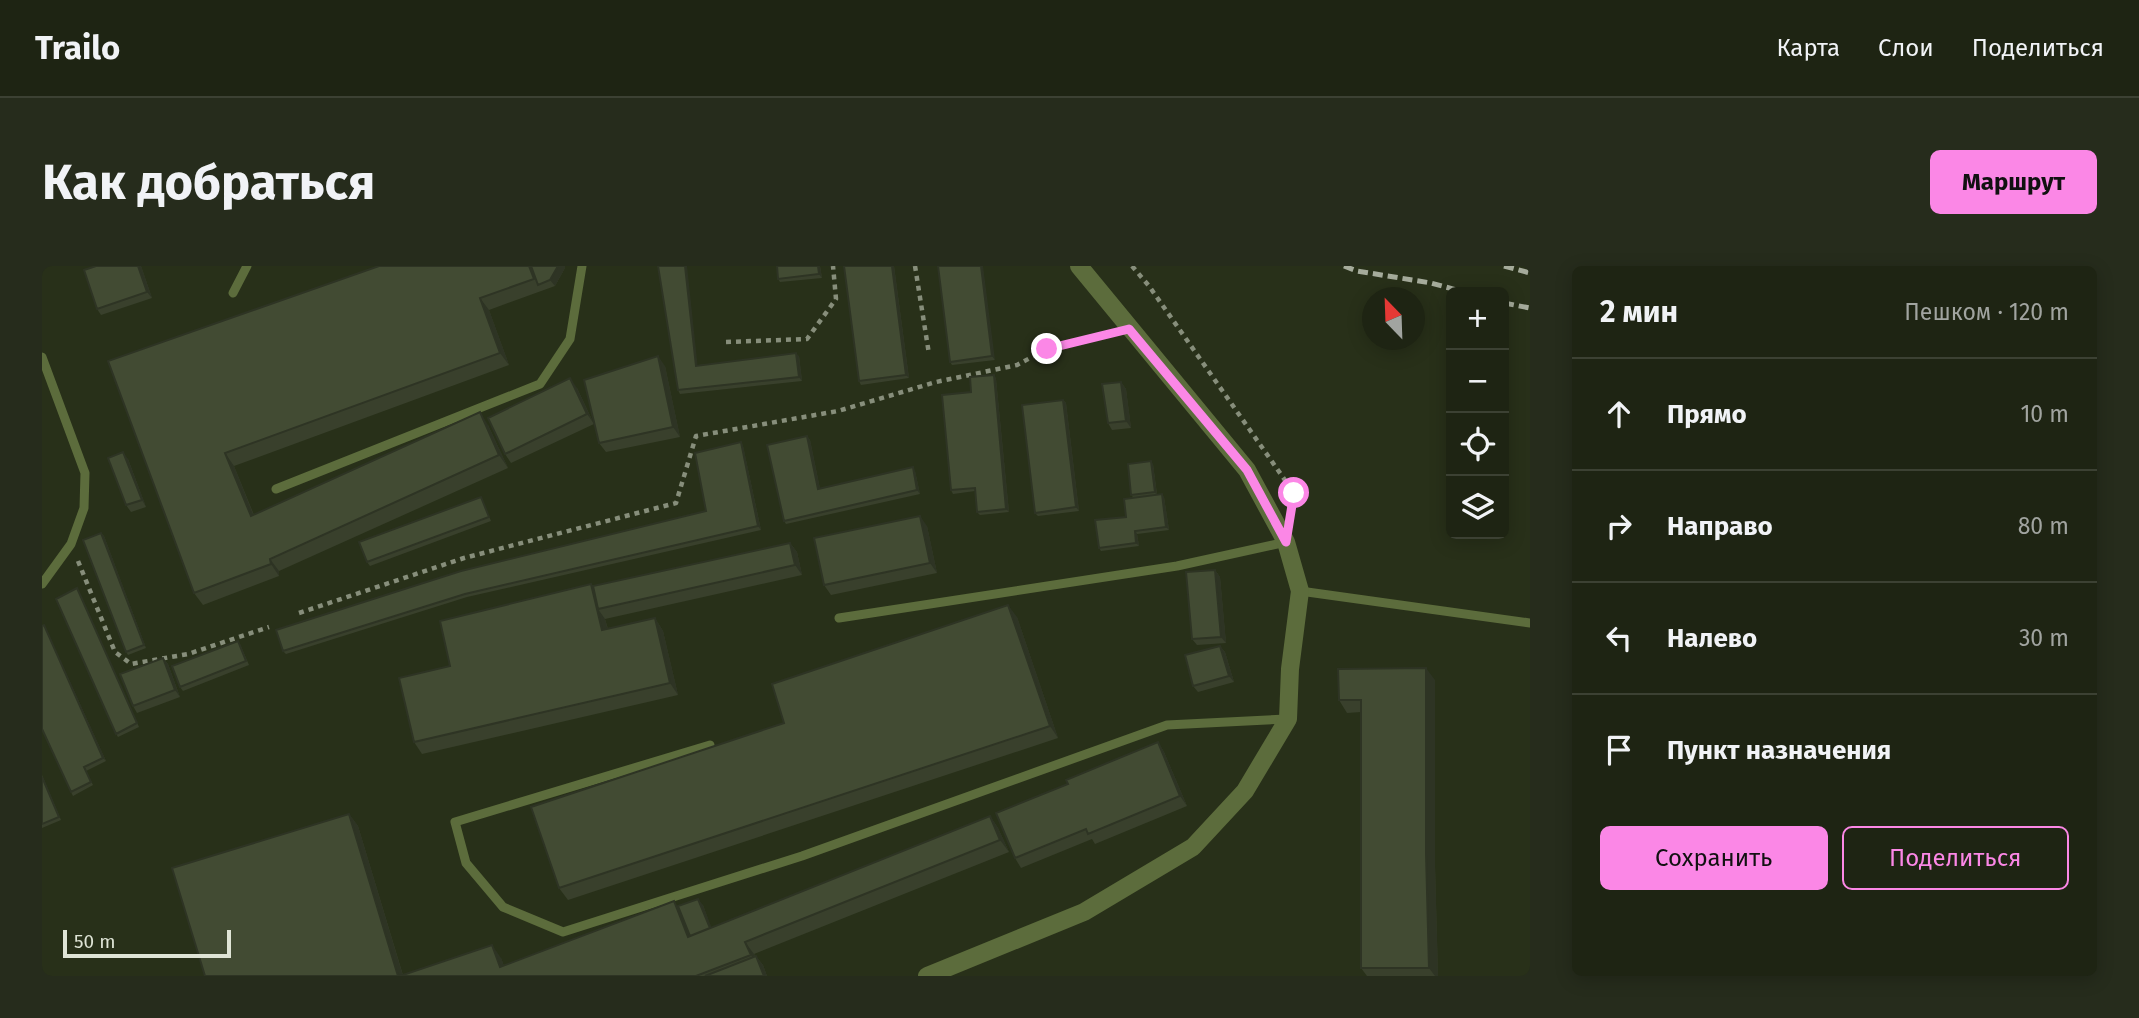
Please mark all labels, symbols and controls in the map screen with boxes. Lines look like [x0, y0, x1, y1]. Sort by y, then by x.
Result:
text: Trailo [35, 28, 120, 68]
text: Карта [1776, 34, 1840, 62]
text: Слои [1878, 34, 1934, 62]
text: Поделиться [1972, 34, 2104, 62]
button: Маршрут [1930, 150, 2097, 214]
text: Как добраться [42, 153, 375, 212]
north arrow [1362, 287, 1425, 350]
map controls [1446, 287, 1509, 539]
button: + [1446, 287, 1509, 350]
text: 2 мин [1600, 294, 1678, 330]
text: Пешком · 120 m [1904, 298, 2069, 326]
route end [1031, 333, 1062, 364]
button: − [1446, 350, 1509, 413]
icon: ahead [1600, 395, 1638, 433]
text: Прямо [1667, 399, 1747, 430]
text: 10 m [2020, 400, 2069, 428]
button: locate [1446, 413, 1509, 476]
button: layers [1446, 476, 1509, 539]
route start [1278, 477, 1309, 508]
icon: right [1600, 507, 1638, 545]
text: Направо [1667, 511, 1773, 542]
text: 80 m [2018, 512, 2069, 540]
icon: left [1600, 619, 1638, 657]
text: Налево [1667, 623, 1757, 654]
text: 30 m [2019, 624, 2069, 652]
icon: arrive [1600, 731, 1638, 769]
text: Пункт назначения [1667, 735, 1891, 766]
button: Сохранить [1600, 826, 1828, 890]
button: Поделиться [1842, 826, 2069, 890]
scale bar [63, 927, 231, 959]
text: 50 m [74, 930, 115, 953]

